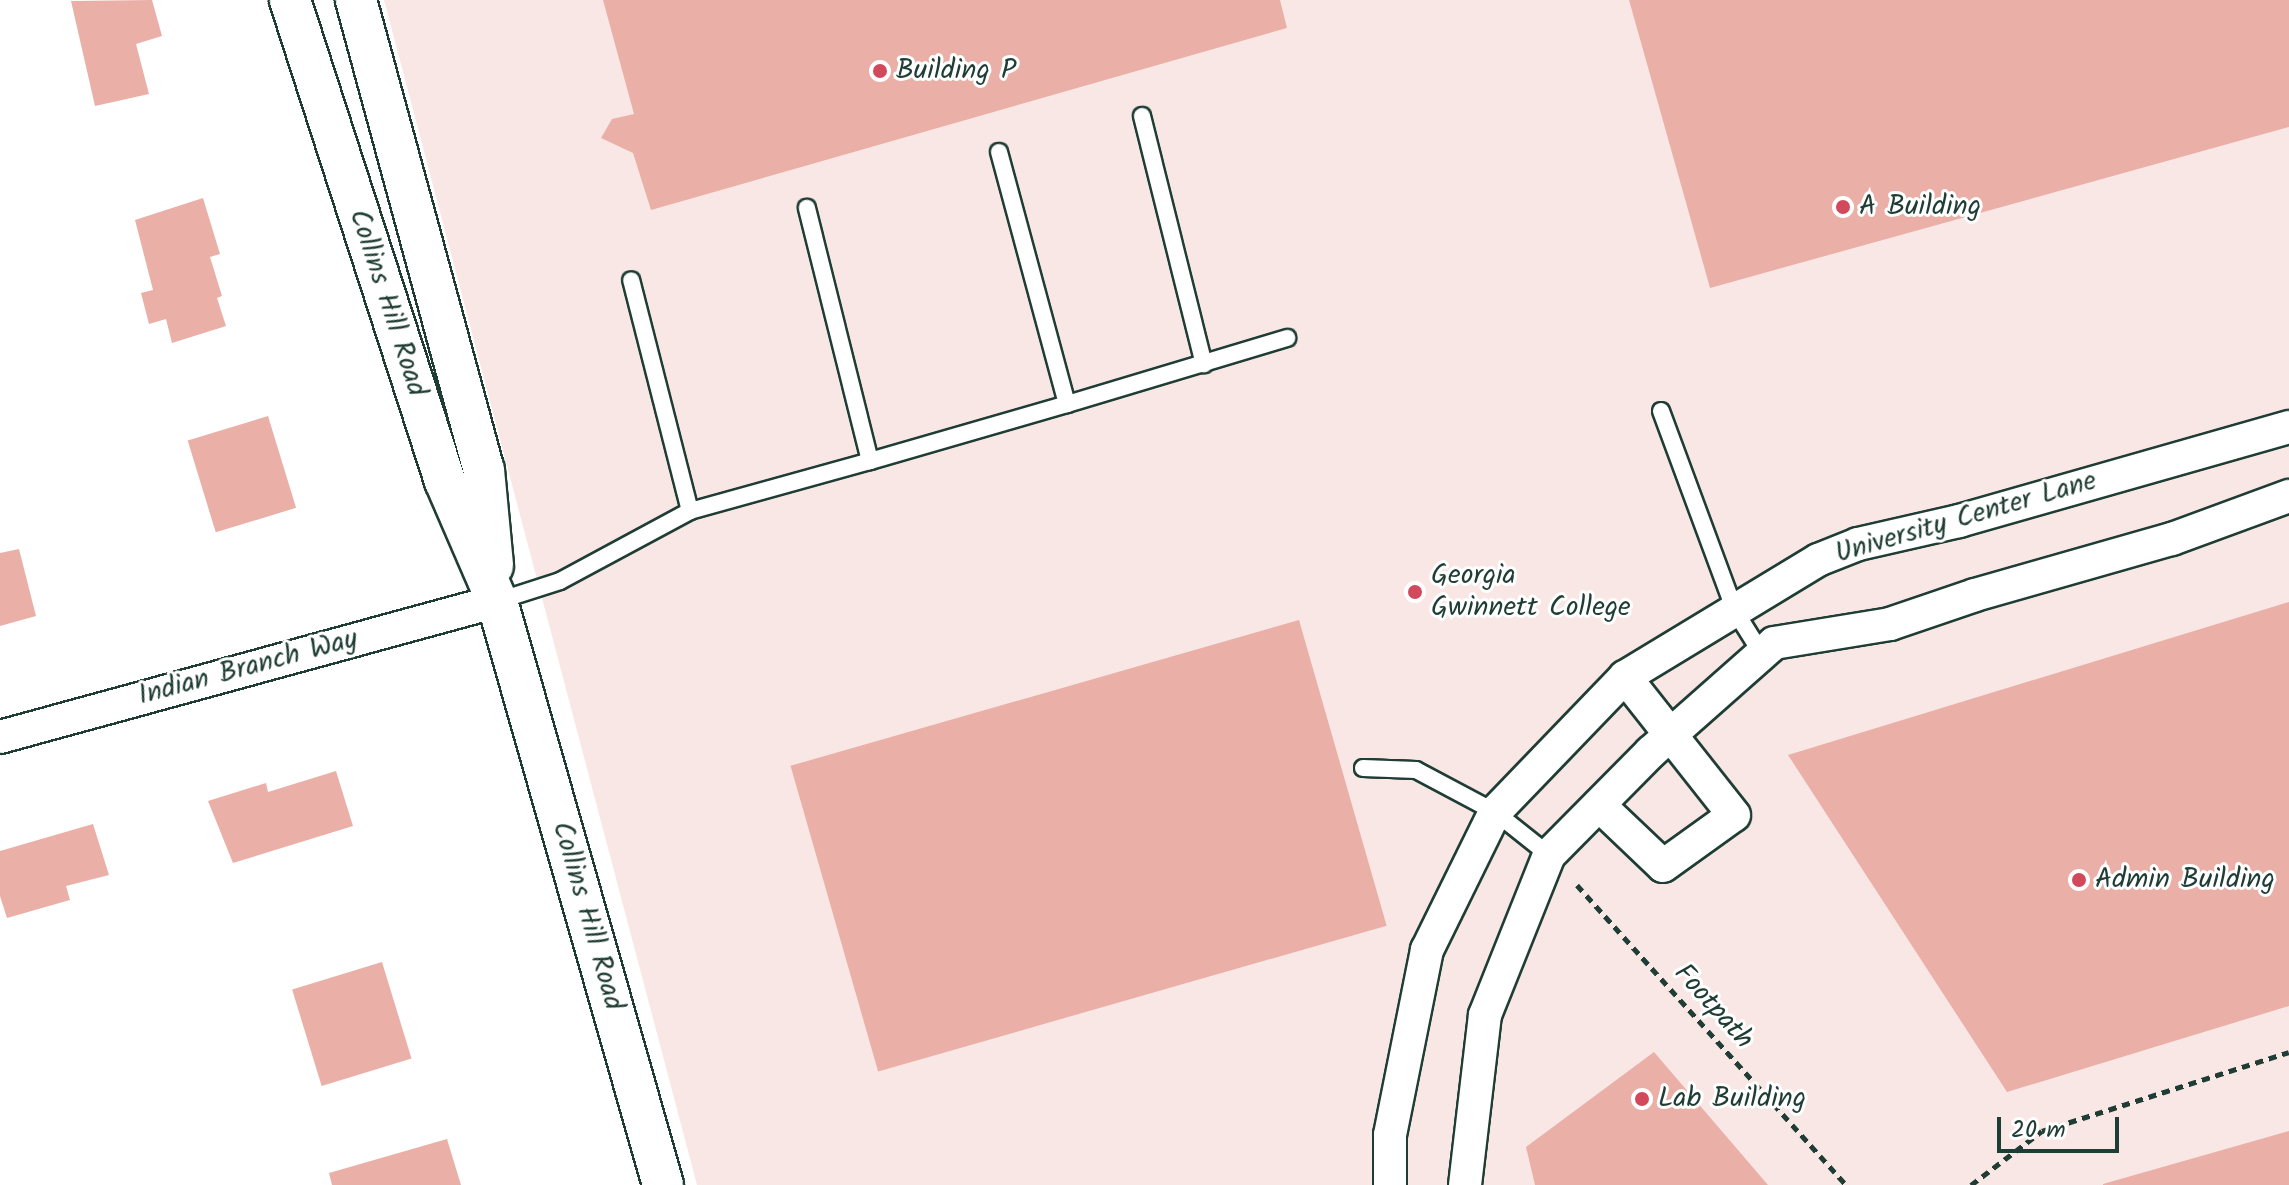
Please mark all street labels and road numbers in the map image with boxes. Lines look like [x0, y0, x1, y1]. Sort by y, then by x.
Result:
street label: Collins Hill Road [341, 205, 433, 401]
street label: University Center Lane [1832, 465, 2100, 571]
street label: Indian Branch Way [135, 623, 361, 713]
street label: Collins Hill Road [544, 818, 630, 1014]
street label: Footpath [1666, 957, 1760, 1057]

